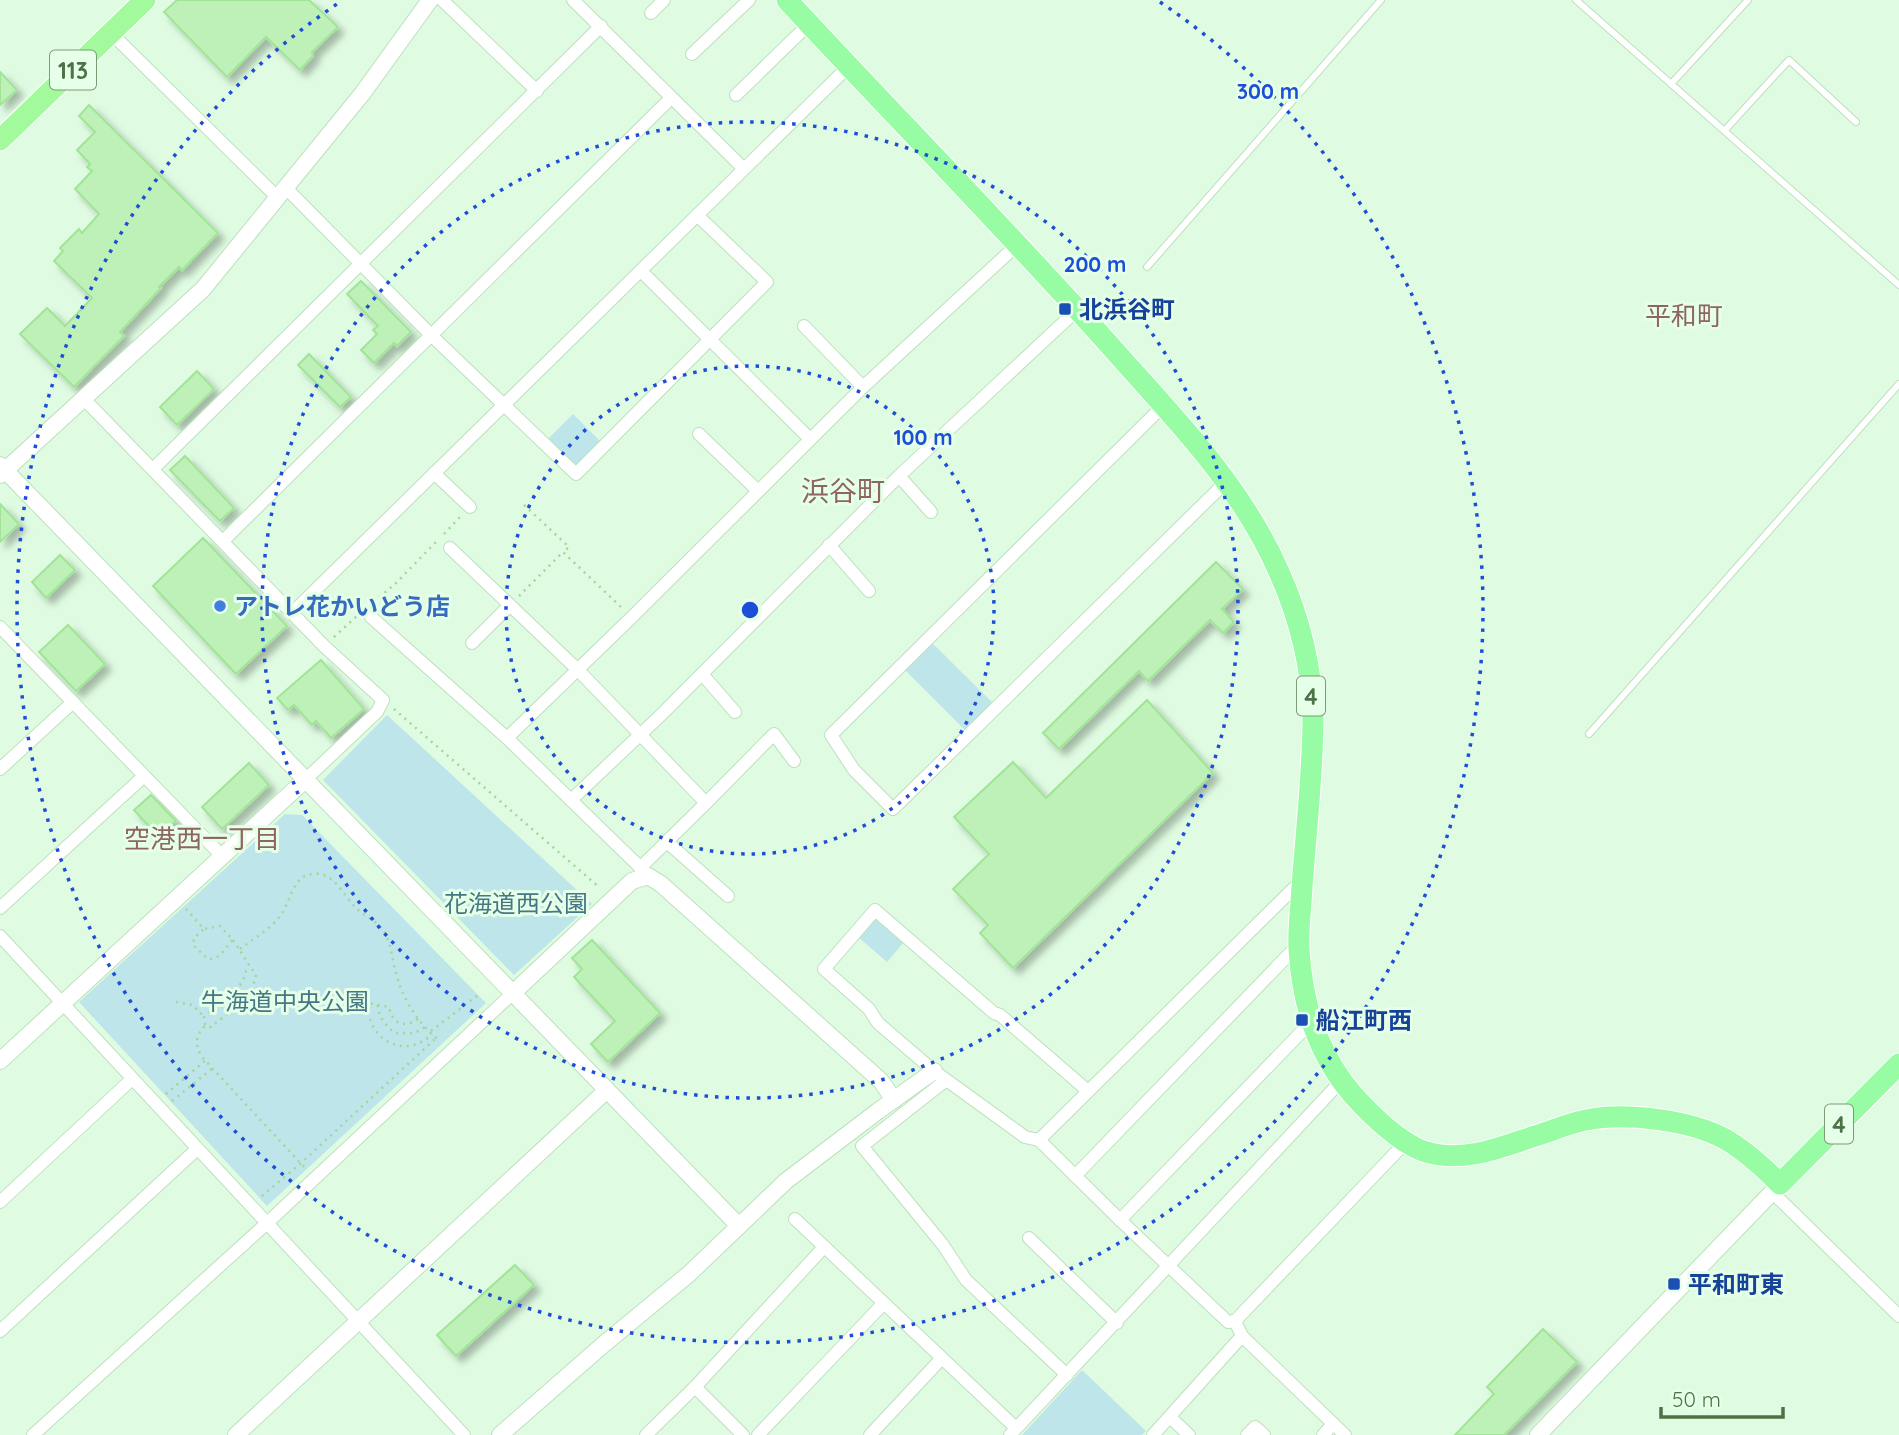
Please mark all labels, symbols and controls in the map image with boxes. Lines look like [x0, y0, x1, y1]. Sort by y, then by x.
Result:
road number: 113 [50, 50, 96, 90]
text: 300 m [1237, 78, 1299, 104]
text: 200 m [1064, 251, 1126, 277]
place label: 北浜谷町 [1079, 294, 1175, 324]
district label: 平和町 [1645, 299, 1723, 332]
marker: 北浜谷町 [1057, 301, 1073, 317]
text: 100 m [893, 424, 953, 450]
district label: 浜谷町 [801, 473, 885, 508]
place label: アトレ花かいどう店 [234, 591, 450, 621]
marker: アトレ花かいどう店 [212, 598, 228, 614]
centre of rings [738, 598, 762, 622]
road number: 4 [1297, 676, 1325, 716]
district label: 空港西一丁目 [124, 822, 280, 855]
park label: 花海道西公園 [444, 888, 588, 918]
park label: 牛海道中央公園 [201, 986, 369, 1016]
place label: 船江町西 [1316, 1005, 1412, 1035]
marker: 船江町西 [1294, 1012, 1310, 1028]
road number: 4 [1825, 1105, 1853, 1144]
place label: 平和町東 [1688, 1269, 1784, 1299]
marker: 平和町東 [1666, 1276, 1682, 1292]
scale bar [1661, 1376, 1784, 1420]
text: 50 m [1672, 1386, 1721, 1412]

